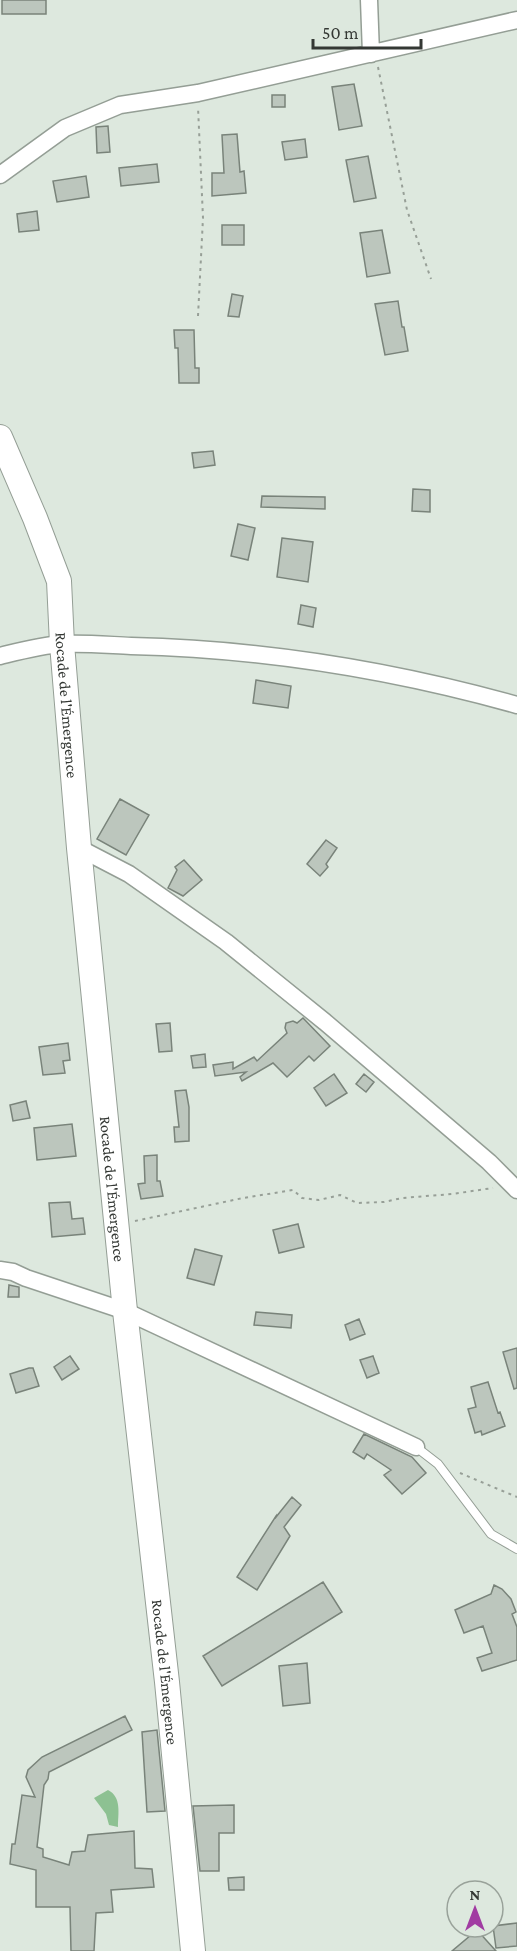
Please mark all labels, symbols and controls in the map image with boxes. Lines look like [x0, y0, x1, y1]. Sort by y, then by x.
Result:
scale bar [313, 12, 421, 50]
text: 50 m [322, 23, 359, 43]
street label: Rocade de l'Émergence [52, 632, 81, 779]
street label: Rocade de l'Émergence [97, 1115, 128, 1263]
street label: Rocade de l'Émergence [149, 1598, 181, 1746]
north arrow [445, 1879, 505, 1939]
text: N [470, 1886, 481, 1903]

